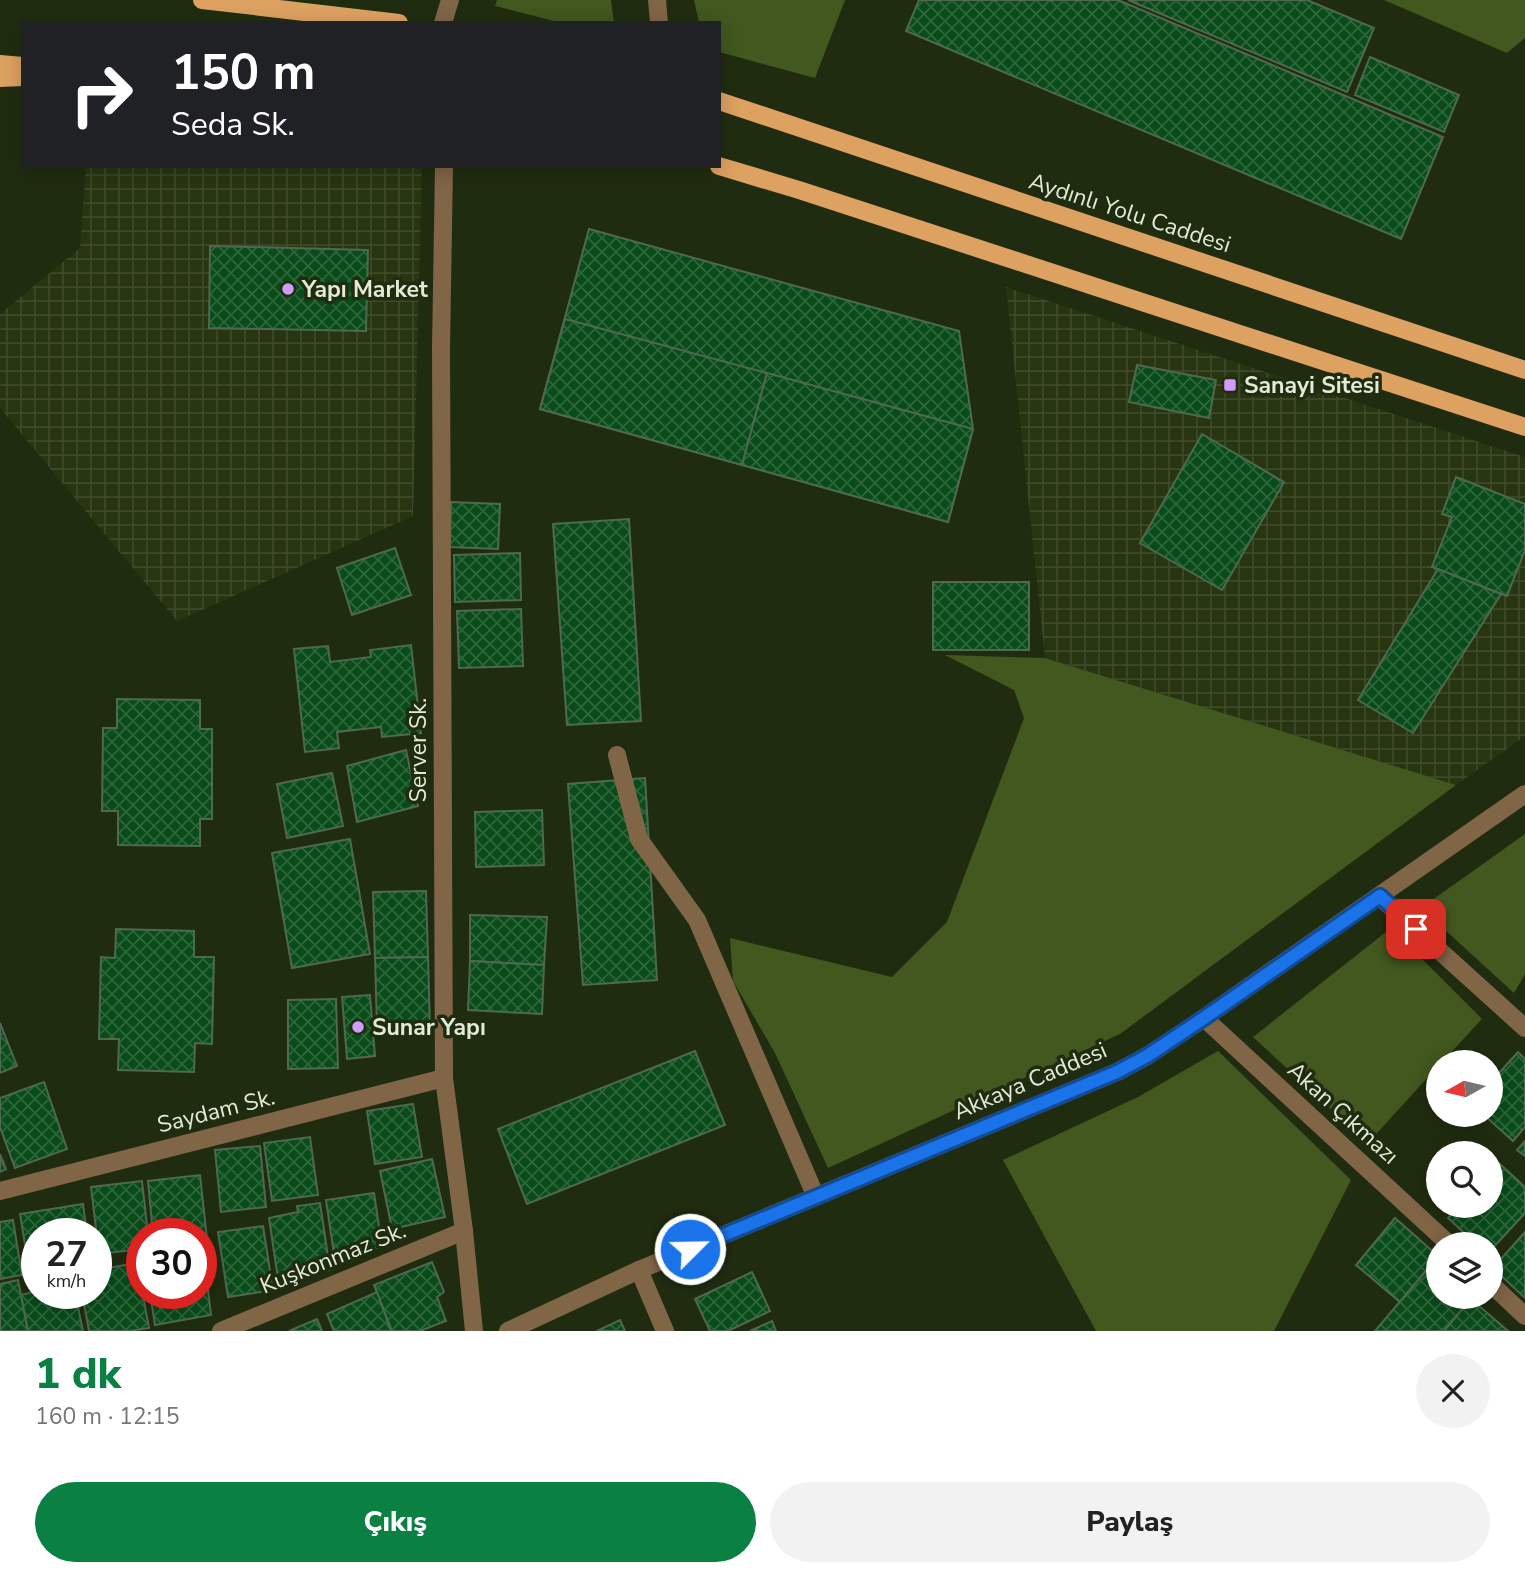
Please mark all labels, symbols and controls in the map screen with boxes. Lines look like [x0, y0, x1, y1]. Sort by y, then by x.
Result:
text: 150 m [171, 39, 315, 106]
icon: right [56, 49, 147, 140]
text: Seda Sk. [171, 103, 295, 146]
street label: Aydınlı Yolu Caddesi [1025, 166, 1235, 260]
place label: Yapı Market [301, 274, 428, 305]
marker: Yapı Market [280, 281, 296, 297]
place label: Sanayi Sitesi [1244, 370, 1380, 401]
marker: Sanayi Sitesi [1222, 377, 1238, 393]
street label: Server Sk. [403, 698, 434, 802]
pin [1386, 899, 1446, 959]
icon: arrive [1397, 910, 1435, 948]
place label: Sunar Yapı [372, 1012, 486, 1043]
marker: Sunar Yapı [350, 1019, 366, 1035]
street label: Akkaya Caddesi [948, 1035, 1112, 1127]
north arrow [1426, 1050, 1503, 1127]
map controls [1426, 1050, 1503, 1309]
street label: Akan Çıkmazı [1281, 1055, 1405, 1171]
street label: Saydam Sk. [154, 1081, 278, 1141]
button: search [1426, 1141, 1503, 1218]
position arrow [653, 1212, 727, 1286]
street label: Kuşkonmaz Sk. [255, 1215, 411, 1301]
speed limit sign: 30 [126, 1218, 217, 1309]
text: 27 [45, 1231, 88, 1278]
button: layers [1426, 1232, 1503, 1309]
text: km/h [47, 1269, 86, 1293]
text: 1 dk [35, 1346, 121, 1403]
button: close [1416, 1354, 1490, 1428]
text: 160 m · 12:15 [35, 1401, 180, 1432]
button: Çıkış [35, 1482, 756, 1562]
button: Paylaş [770, 1482, 1490, 1562]

